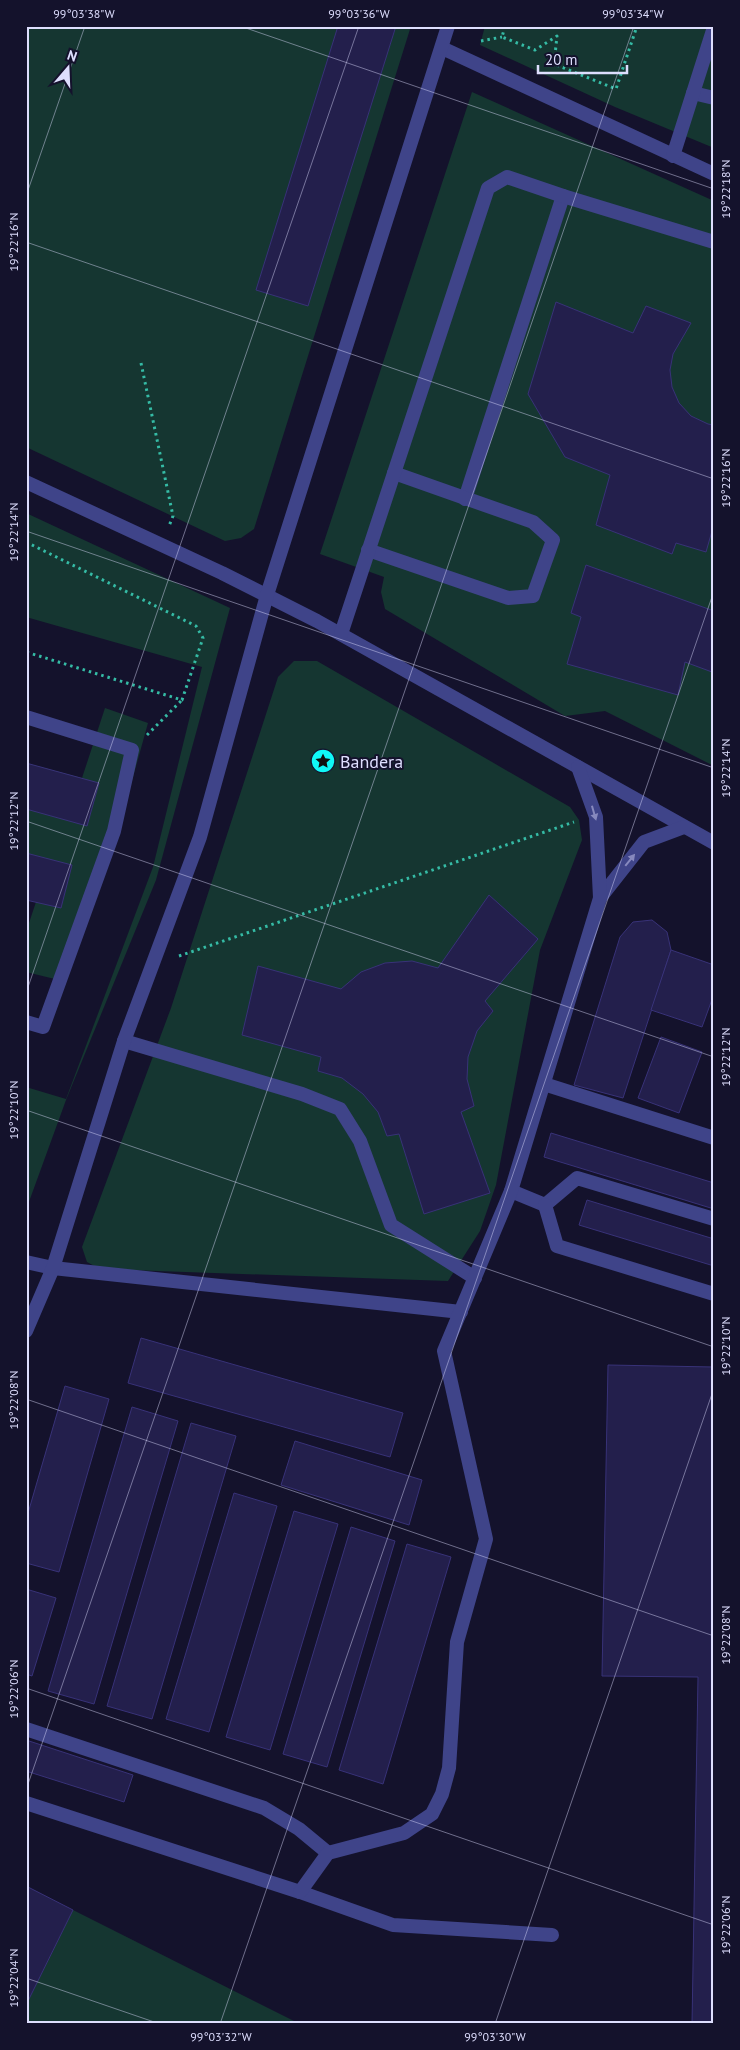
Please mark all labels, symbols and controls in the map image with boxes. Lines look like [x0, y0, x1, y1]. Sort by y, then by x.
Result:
text: 99°03'38"W [53, 6, 115, 21]
text: 99°03'36"W [328, 6, 390, 21]
text: 99°03'34"W [602, 6, 664, 21]
north arrow [42, 42, 92, 92]
scale bar [538, 42, 626, 74]
text: N [65, 46, 80, 66]
text: 20 m [545, 50, 578, 69]
text: 19°22'18"N [718, 159, 733, 219]
text: 19°22'16"N [6, 212, 21, 272]
text: 19°22'16"N [718, 448, 733, 508]
text: 19°22'14"N [6, 502, 21, 562]
text: 19°22'14"N [718, 738, 733, 798]
place icon: Bandera [310, 748, 336, 774]
place label: Bandera [340, 750, 403, 773]
text: 19°22'12"N [6, 791, 21, 851]
one-way arrow [591, 806, 599, 821]
one-way arrow [625, 854, 636, 867]
text: 19°22'12"N [718, 1027, 733, 1087]
text: 19°22'10"N [6, 1080, 21, 1140]
text: 19°22'10"N [718, 1316, 733, 1376]
text: 19°22'08"N [6, 1370, 21, 1430]
text: 19°22'08"N [718, 1605, 733, 1665]
text: 19°22'06"N [6, 1659, 21, 1719]
text: 19°22'06"N [718, 1895, 733, 1955]
text: 19°22'04"N [6, 1948, 21, 2008]
text: 99°03'32"W [190, 2029, 252, 2044]
text: 99°03'30"W [464, 2029, 526, 2044]

